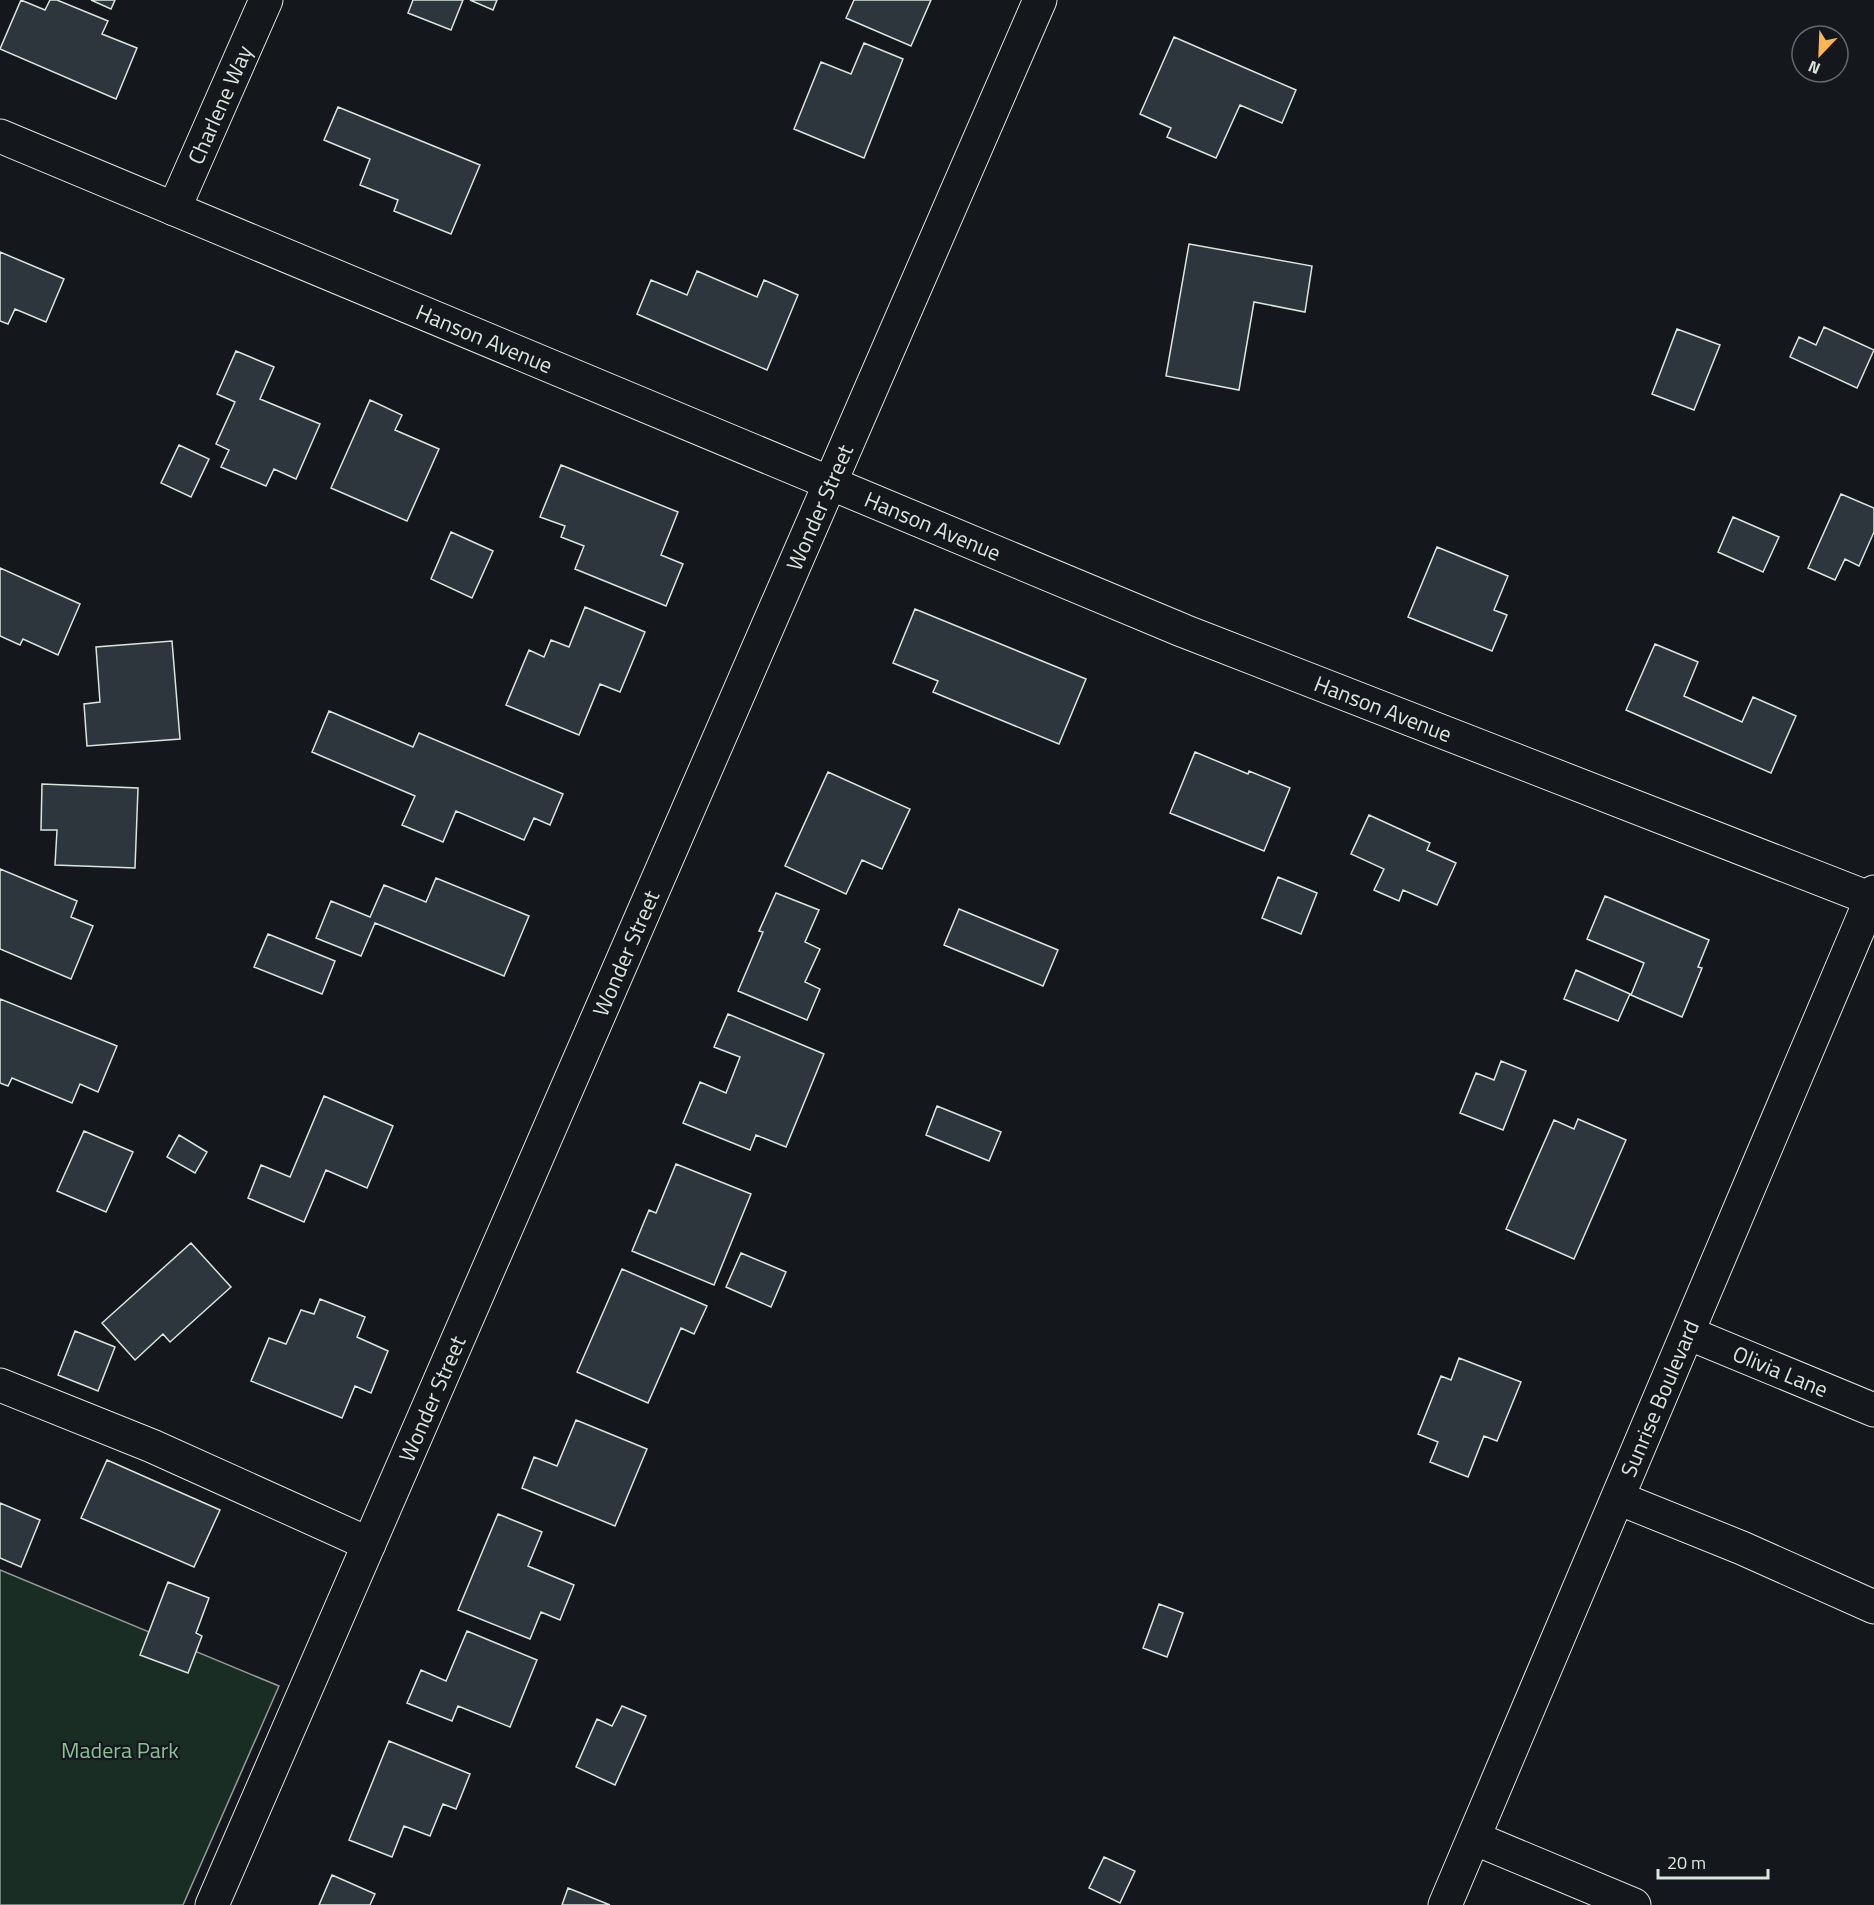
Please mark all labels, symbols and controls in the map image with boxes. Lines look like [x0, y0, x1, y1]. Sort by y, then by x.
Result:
north arrow [1790, 24, 1850, 84]
street label: Charlene Way [179, 39, 261, 170]
text: N [1804, 55, 1824, 81]
street label: Hanson Avenue [411, 295, 558, 382]
street label: Wonder Street [777, 439, 862, 576]
street label: Hanson Avenue [859, 482, 1006, 570]
street label: Hanson Avenue [1309, 666, 1457, 751]
street label: Wonder Street [583, 884, 668, 1022]
street label: Sunrise Boulevard [1611, 1315, 1708, 1482]
street label: Wonder Street [390, 1330, 475, 1467]
street label: Olivia Lane [1728, 1336, 1833, 1406]
park label: Madera Park [61, 1733, 179, 1767]
scale bar [1658, 1842, 1768, 1880]
text: 20 m [1667, 1849, 1706, 1876]

